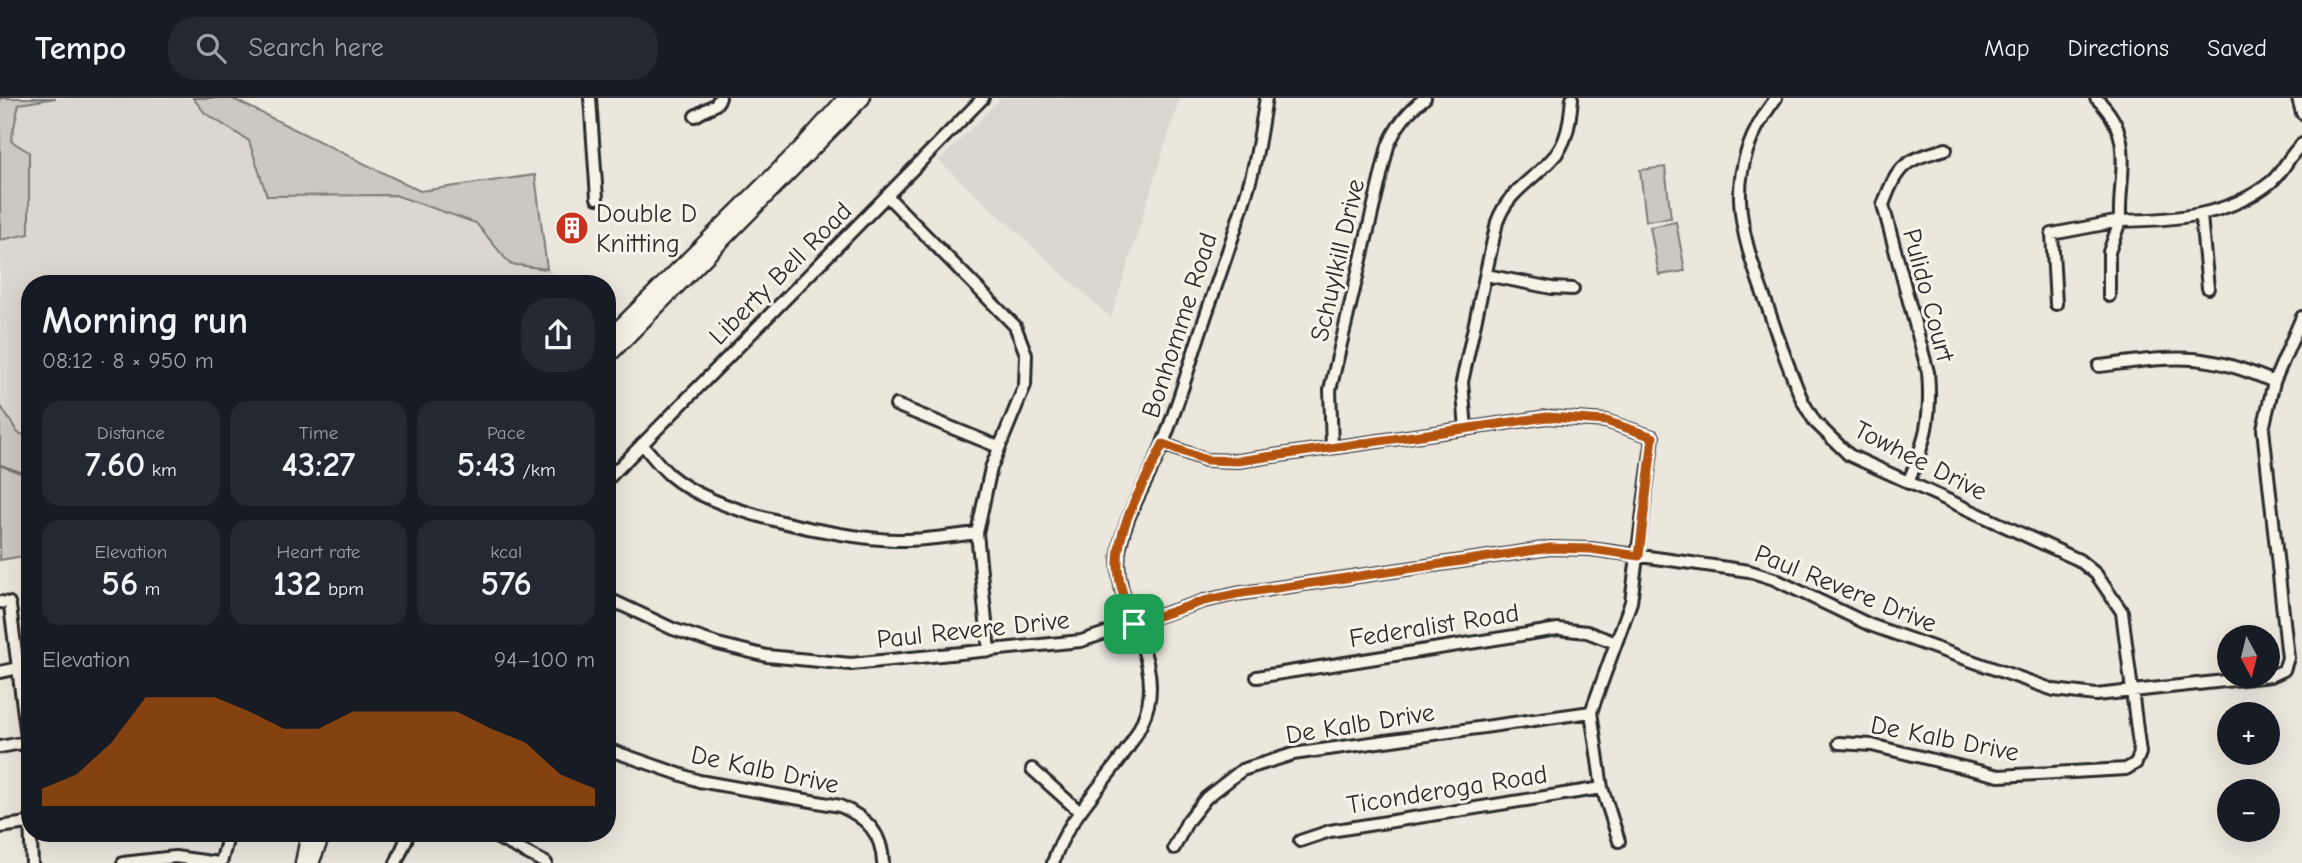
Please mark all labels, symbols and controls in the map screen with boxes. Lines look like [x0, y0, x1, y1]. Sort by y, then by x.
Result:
search box [168, 17, 658, 80]
text: Tempo [35, 29, 126, 67]
icon: search [192, 29, 230, 67]
text: Search here [248, 33, 384, 63]
text: Map [1984, 34, 2030, 62]
text: Directions [2068, 34, 2169, 62]
text: Saved [2207, 34, 2267, 62]
street label: Schuylkill Drive [1305, 176, 1371, 344]
street label: Liberty Bell Road [703, 196, 858, 351]
place label: Double D Knitting [596, 199, 697, 259]
building icon: Double D Knitting [553, 209, 591, 247]
street label: Pulido Court [1896, 225, 1961, 367]
street label: Bonhomme Road [1136, 229, 1224, 422]
button: share [521, 298, 595, 372]
text: Morning run [42, 299, 248, 343]
text: 08:12 · 8 × 950 m [42, 347, 214, 374]
street label: Towhee Drive [1849, 415, 1992, 507]
text: Distance [97, 422, 165, 444]
text: Time [299, 422, 338, 444]
text: Pace [487, 422, 525, 444]
text: 7.60 [85, 444, 145, 485]
text: 43:27 [282, 444, 355, 485]
text: 5:43 [457, 444, 516, 485]
text: km [145, 459, 177, 481]
text: /km [516, 459, 556, 481]
street label: Paul Revere Drive [1750, 539, 1941, 639]
text: Elevation [94, 541, 167, 563]
text: Heart rate [277, 541, 360, 563]
text: kcal [490, 541, 522, 563]
text: 56 [101, 563, 138, 604]
text: 132 [273, 563, 322, 604]
text: 576 [481, 563, 532, 604]
text: m [138, 578, 160, 600]
text: bpm [322, 578, 364, 600]
pin [1104, 594, 1164, 654]
street label: Federalist Road [1347, 598, 1521, 654]
street label: Paul Revere Drive [875, 605, 1071, 655]
icon: arrive [1115, 605, 1153, 643]
north arrow [2217, 625, 2280, 688]
map controls [2217, 625, 2280, 842]
text: Elevation [42, 646, 130, 673]
text: 94–100 m [494, 646, 595, 673]
street label: De Kalb Drive [1284, 697, 1437, 751]
button: + [2217, 702, 2280, 765]
street label: De Kalb Drive [1868, 710, 2021, 768]
street label: De Kalb Drive [688, 740, 841, 800]
street label: Ticonderoga Road [1345, 759, 1550, 821]
button: − [2217, 779, 2280, 842]

